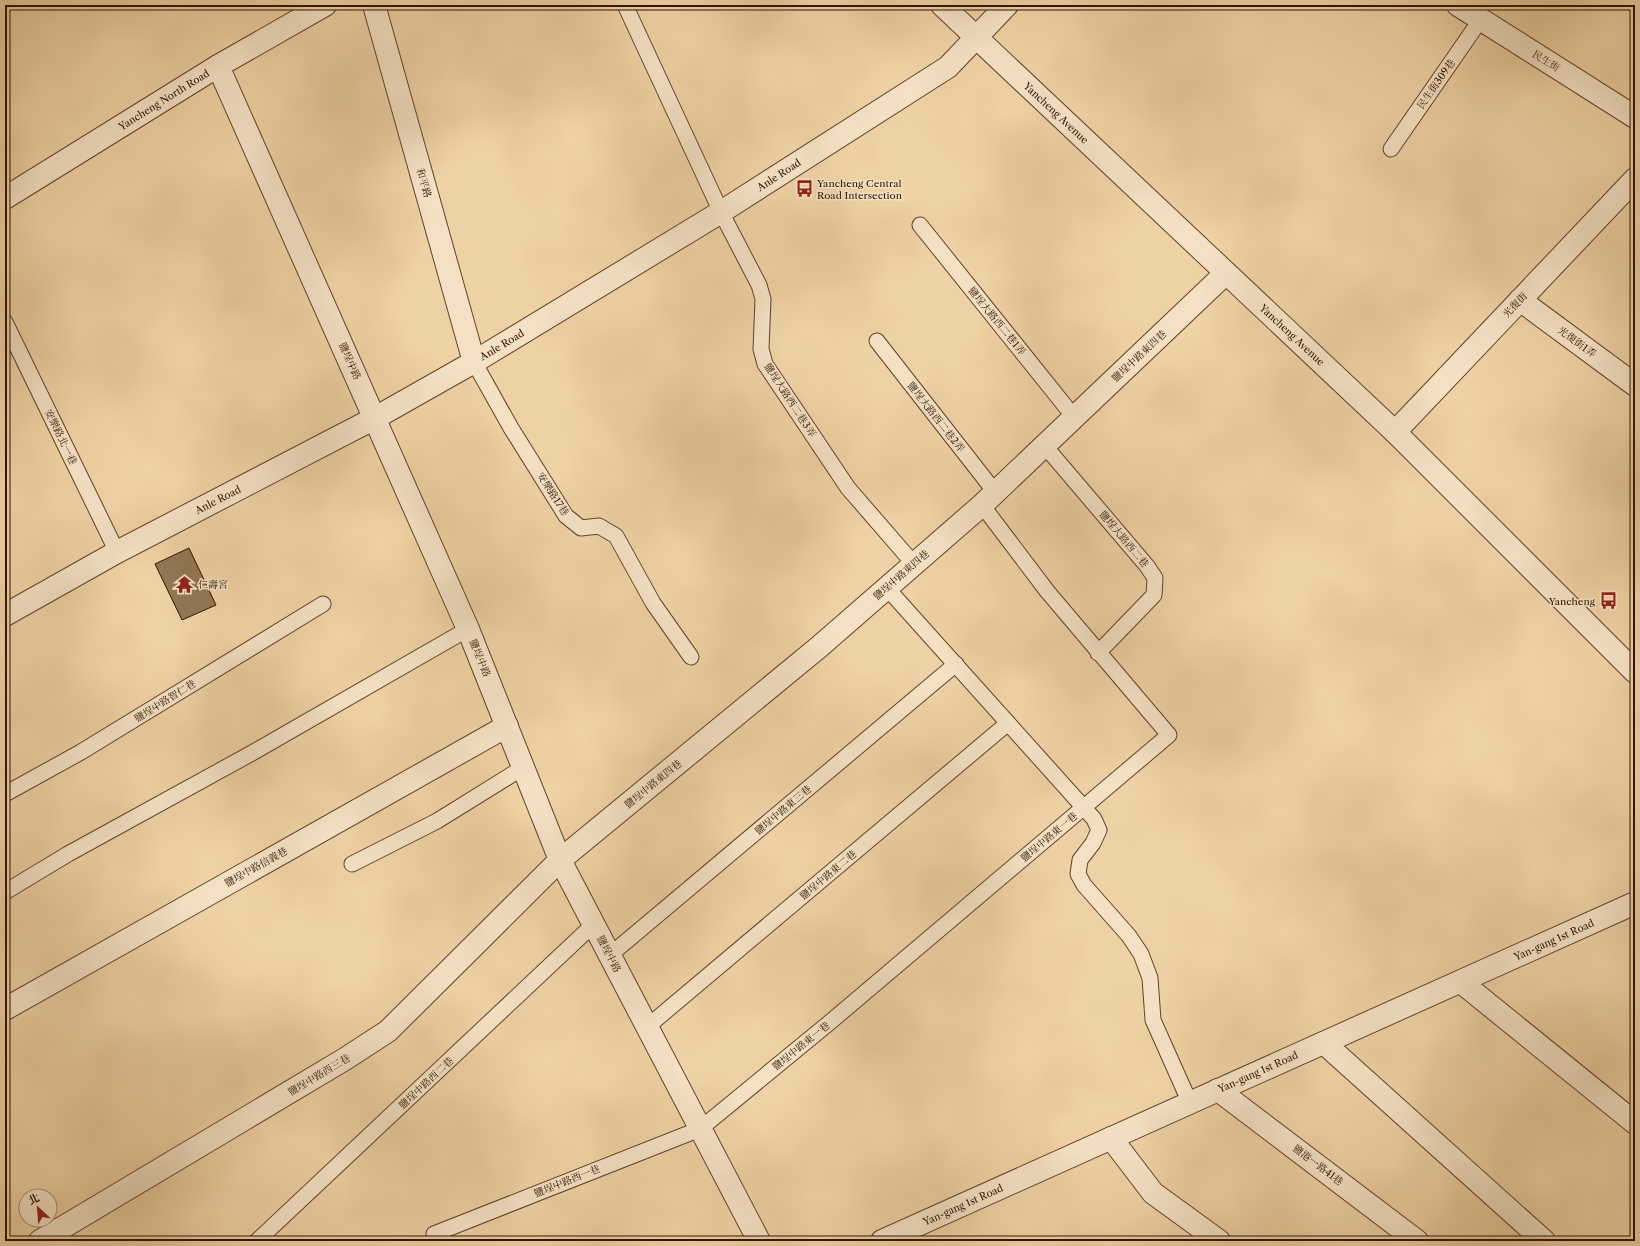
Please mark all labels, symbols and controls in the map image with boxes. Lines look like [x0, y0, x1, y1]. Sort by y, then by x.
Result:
street label: 民生街 [1530, 48, 1562, 74]
street label: 民生街309巷 [1414, 57, 1458, 111]
street label: Yancheng North Road [115, 67, 212, 134]
street label: Yancheng Avenue [1020, 79, 1091, 147]
street label: Anle Road [754, 156, 803, 195]
street label: 和平路 [414, 167, 434, 199]
place label: Yancheng Central Road Intersection [816, 177, 903, 202]
bus stop icon: Yancheng Central Road Intersection [794, 179, 814, 199]
street label: 鹽埕大路西二巷1弄 [965, 284, 1029, 358]
street label: 光復街 [1500, 290, 1530, 320]
street label: Yancheng Avenue [1256, 301, 1327, 369]
street label: 光復街1弄 [1555, 324, 1599, 360]
street label: Anle Road [477, 327, 527, 364]
street label: 鹽埕中路東四巷 [1109, 327, 1169, 385]
street label: 鹽埕中路 [336, 340, 364, 382]
street label: 鹽埕大路西二巷3弄 [761, 361, 819, 439]
street label: 鹽埕大路西二巷2弄 [904, 379, 968, 455]
street label: 安樂路北一巷 [42, 407, 80, 467]
street label: 安樂路17巷 [534, 470, 572, 518]
street label: Anle Road [192, 483, 243, 518]
street label: 鹽埕大路西二巷 [1097, 508, 1151, 570]
street label: 鹽埕中路東四巷 [870, 547, 932, 603]
temple icon: 仁壽宮 [175, 574, 195, 594]
place label: 仁壽宮 [198, 578, 228, 591]
bus stop icon: Yancheng [1598, 591, 1618, 611]
place label: Yancheng [1548, 595, 1596, 608]
street label: 鹽埕中路 [466, 637, 494, 679]
street label: 鹽埕中路智仁巷 [132, 677, 198, 725]
street label: 鹽埕中路東四巷 [622, 757, 684, 811]
street label: 鹽埕中路東三巷 [752, 783, 814, 837]
street label: 鹽埕中路東一巷 [1018, 810, 1080, 864]
street label: 鹽埕中路信義巷 [222, 844, 290, 890]
street label: 鹽埕中路東二巷 [797, 848, 859, 902]
street label: Yan-gang 1st Road [1511, 916, 1596, 964]
street label: 鹽埕中路 [594, 933, 624, 975]
street label: 鹽埕中路東一巷 [770, 1019, 832, 1073]
street label: Yan-gang 1st Road [1215, 1048, 1300, 1096]
street label: 鹽埕中路西三巷 [286, 1051, 352, 1099]
street label: 鹽埕中路西二巷 [396, 1054, 456, 1112]
street label: 鹽港一路41巷 [1290, 1142, 1346, 1188]
street label: 鹽埕中路西一巷 [532, 1162, 602, 1200]
street label: Yan-gang 1st Road [920, 1181, 1005, 1229]
north arrow [18, 1188, 58, 1228]
text: 北 [26, 1190, 42, 1208]

